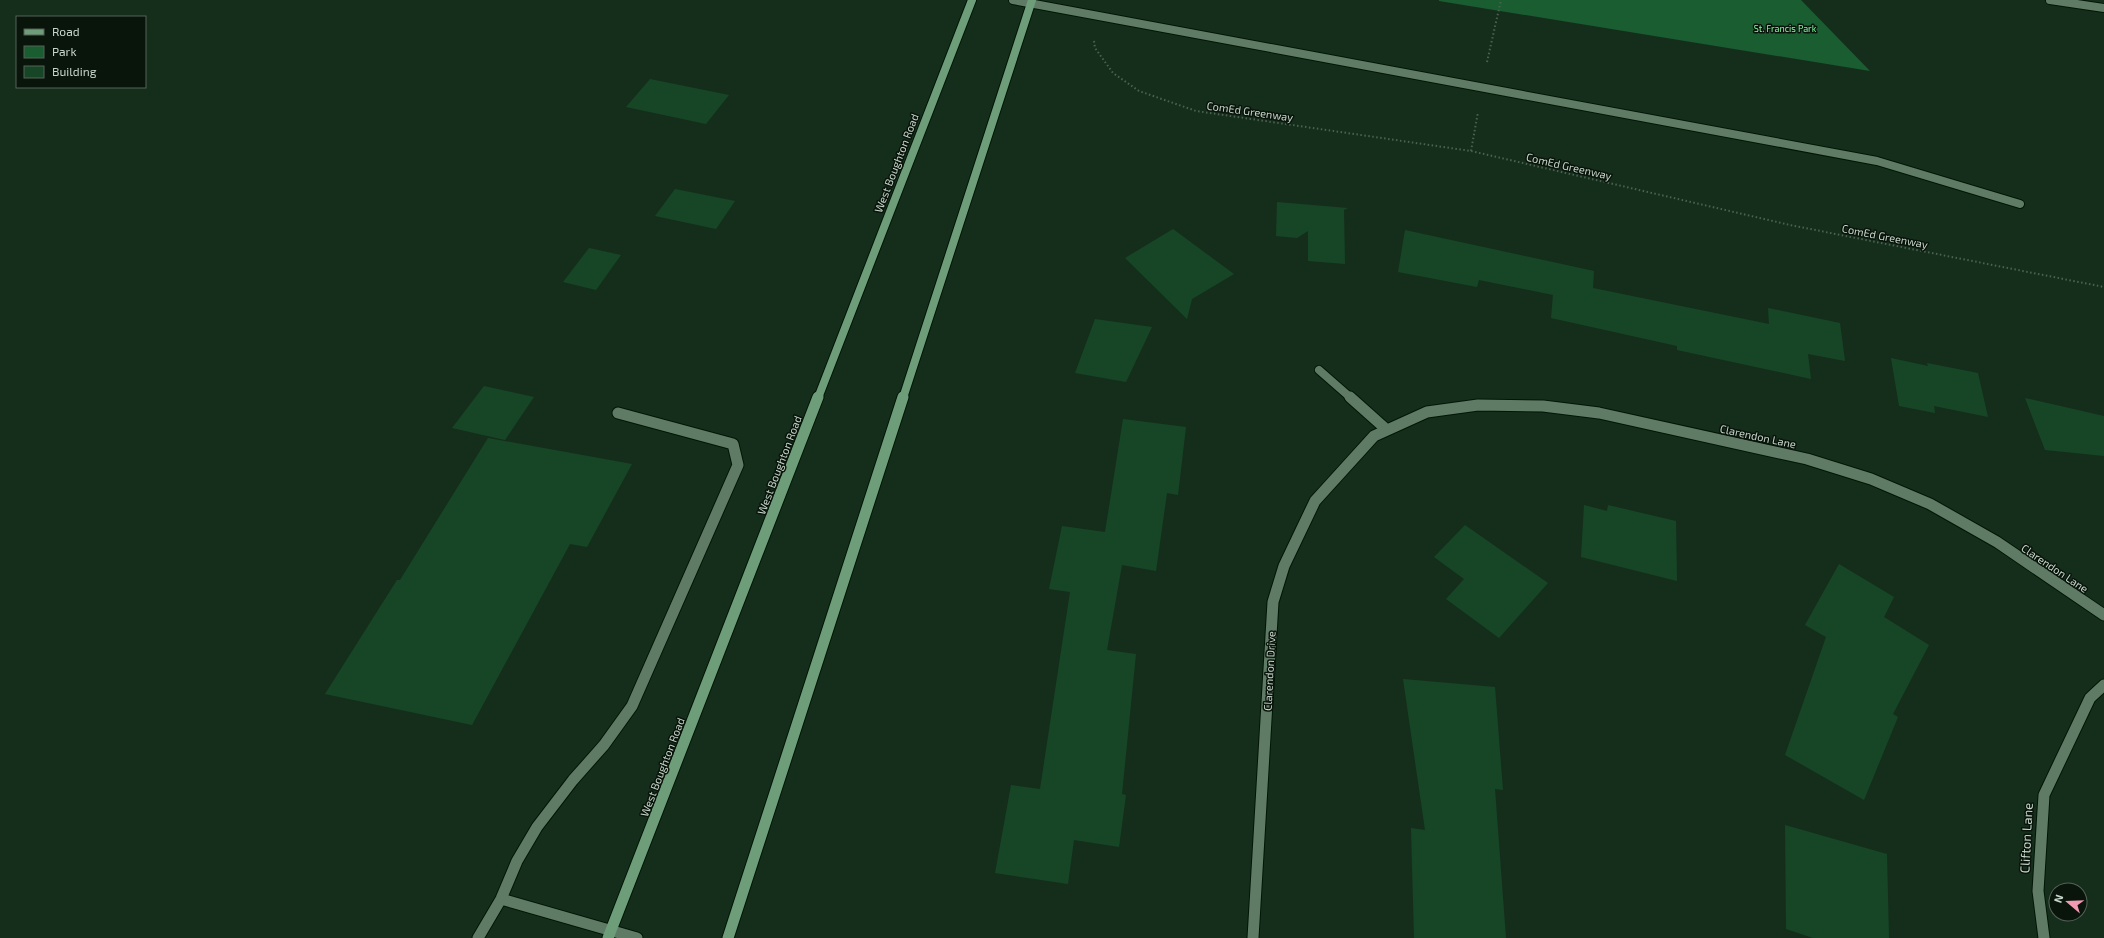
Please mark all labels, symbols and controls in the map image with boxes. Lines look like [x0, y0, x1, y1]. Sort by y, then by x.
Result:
legend [16, 16, 146, 88]
park label: St. Francis Park [1754, 23, 1817, 34]
text: Road [52, 24, 80, 38]
text: Park [52, 44, 77, 58]
text: Building [52, 64, 97, 78]
street label: ComEd Greenway [1206, 98, 1294, 124]
street label: West Boughton Road [871, 112, 921, 214]
street label: ComEd Greenway [1525, 150, 1613, 182]
street label: ComEd Greenway [1841, 221, 1929, 251]
street label: West Boughton Road [754, 414, 804, 516]
street label: Clarendon Lane [1719, 422, 1797, 450]
street label: Clarendon Lane [2019, 541, 2091, 595]
street label: Clarendon Drive [1260, 631, 1278, 711]
street label: West Boughton Road [637, 716, 687, 818]
street label: Clifton Lane [2016, 802, 2036, 874]
north arrow [2048, 882, 2088, 922]
text: N [2051, 893, 2066, 904]

